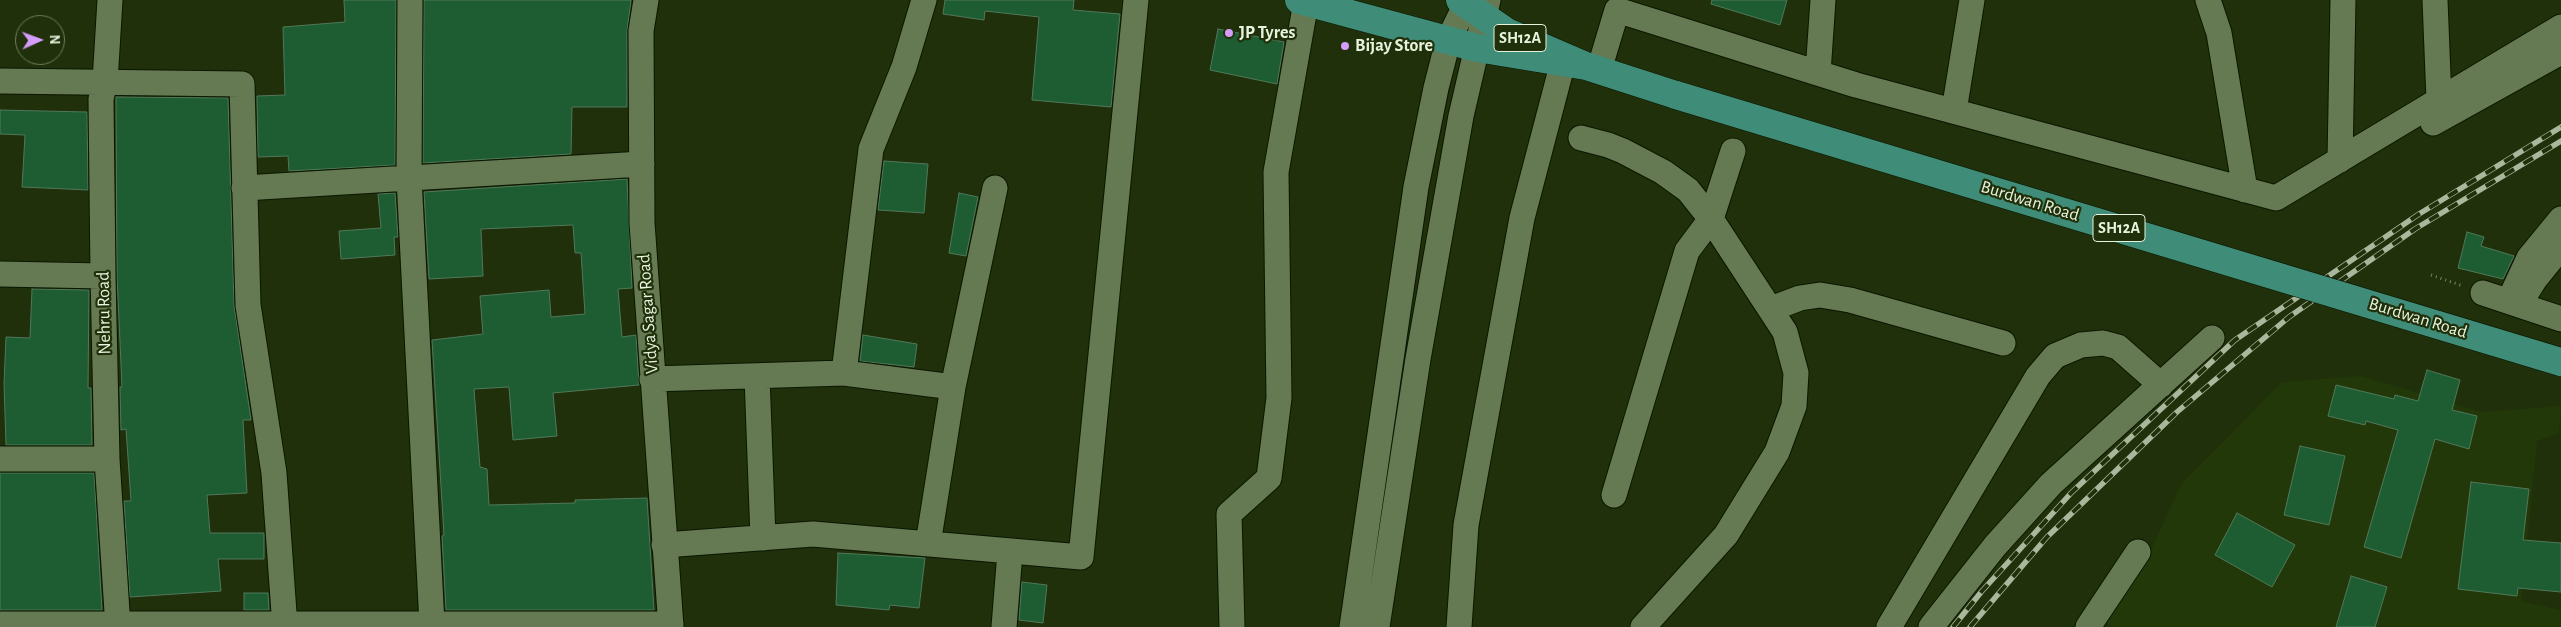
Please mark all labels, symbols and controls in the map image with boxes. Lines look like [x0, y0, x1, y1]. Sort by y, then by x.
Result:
north arrow [15, 15, 65, 65]
place label: JP Tyres [1239, 22, 1295, 44]
road number: SH12A [1494, 24, 1546, 52]
marker: JP Tyres [1223, 27, 1235, 39]
text: N [47, 34, 61, 45]
place label: Bijay Store [1355, 35, 1433, 57]
marker: Bijay Store [1339, 40, 1351, 52]
street label: Burdwan Road [1978, 176, 2082, 226]
road number: SH12A [2093, 214, 2145, 242]
street label: Vidya Sagar Road [633, 253, 663, 375]
street label: Nehru Road [92, 271, 116, 355]
street label: Burdwan Road [2366, 293, 2470, 343]

